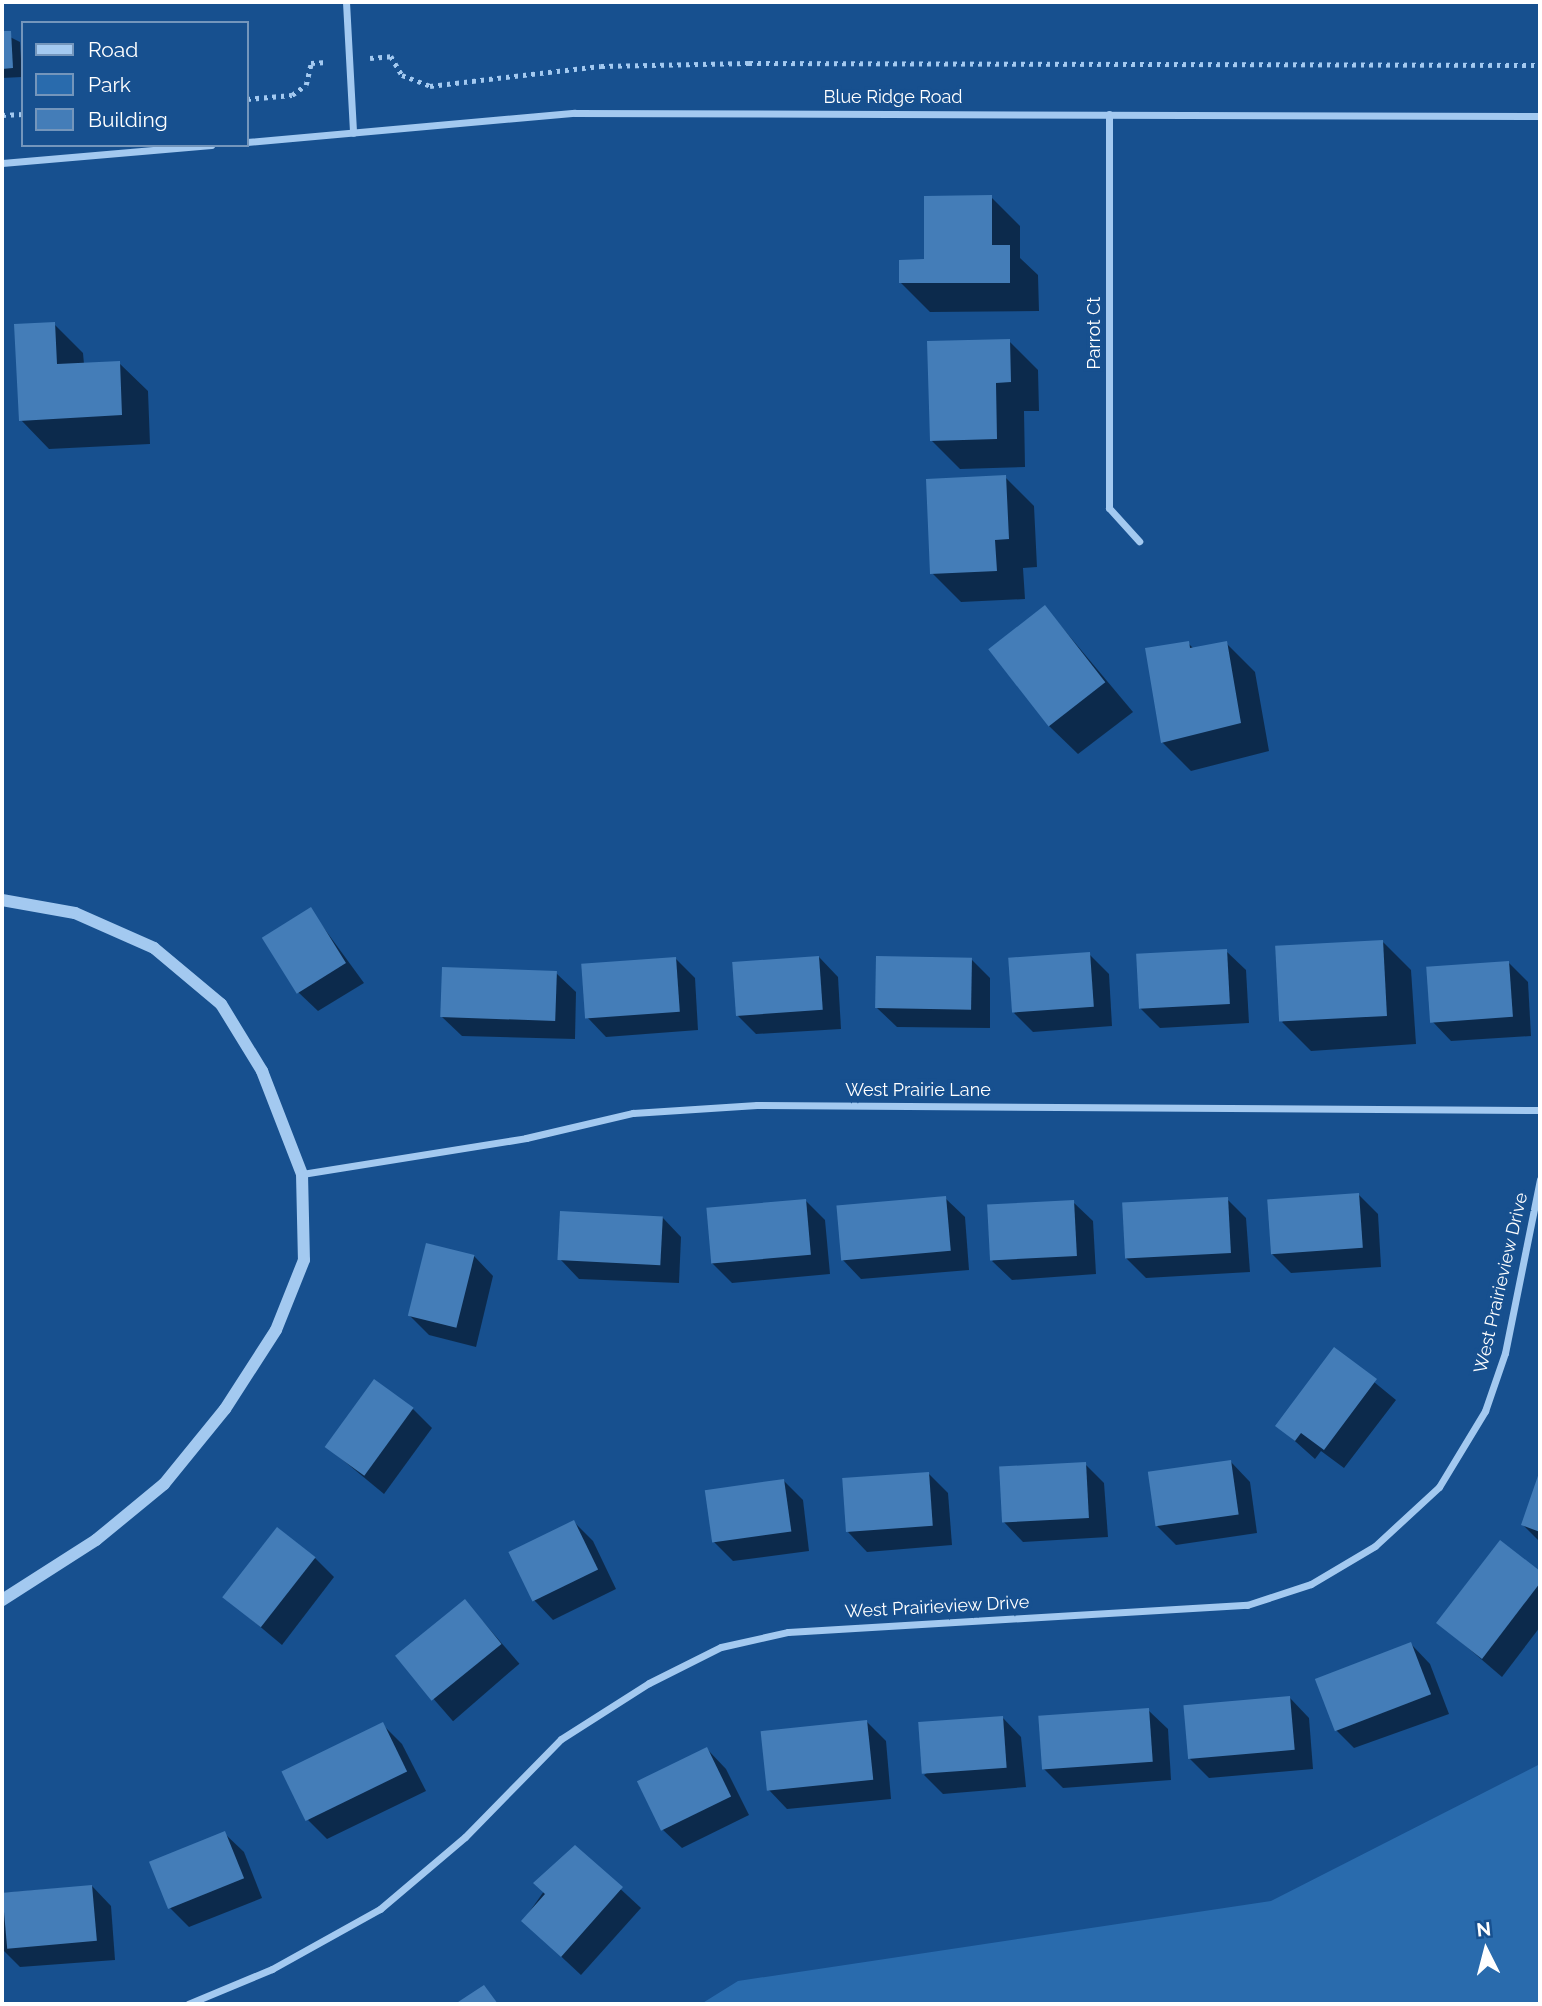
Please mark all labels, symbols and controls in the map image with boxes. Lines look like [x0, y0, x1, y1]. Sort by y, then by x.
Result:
legend [21, 21, 248, 147]
text: Road [88, 37, 138, 62]
text: Park [88, 72, 131, 97]
street label: Blue Ridge Road [824, 86, 962, 108]
text: Building [88, 107, 168, 132]
street label: Parrot Ct [1083, 297, 1105, 369]
street label: West Prairie Lane [845, 1079, 991, 1101]
street label: West Prairieview Drive [1470, 1190, 1532, 1376]
street label: West Prairieview Drive [844, 1591, 1030, 1623]
north arrow [1451, 1915, 1521, 1985]
text: N [1475, 1917, 1492, 1941]

